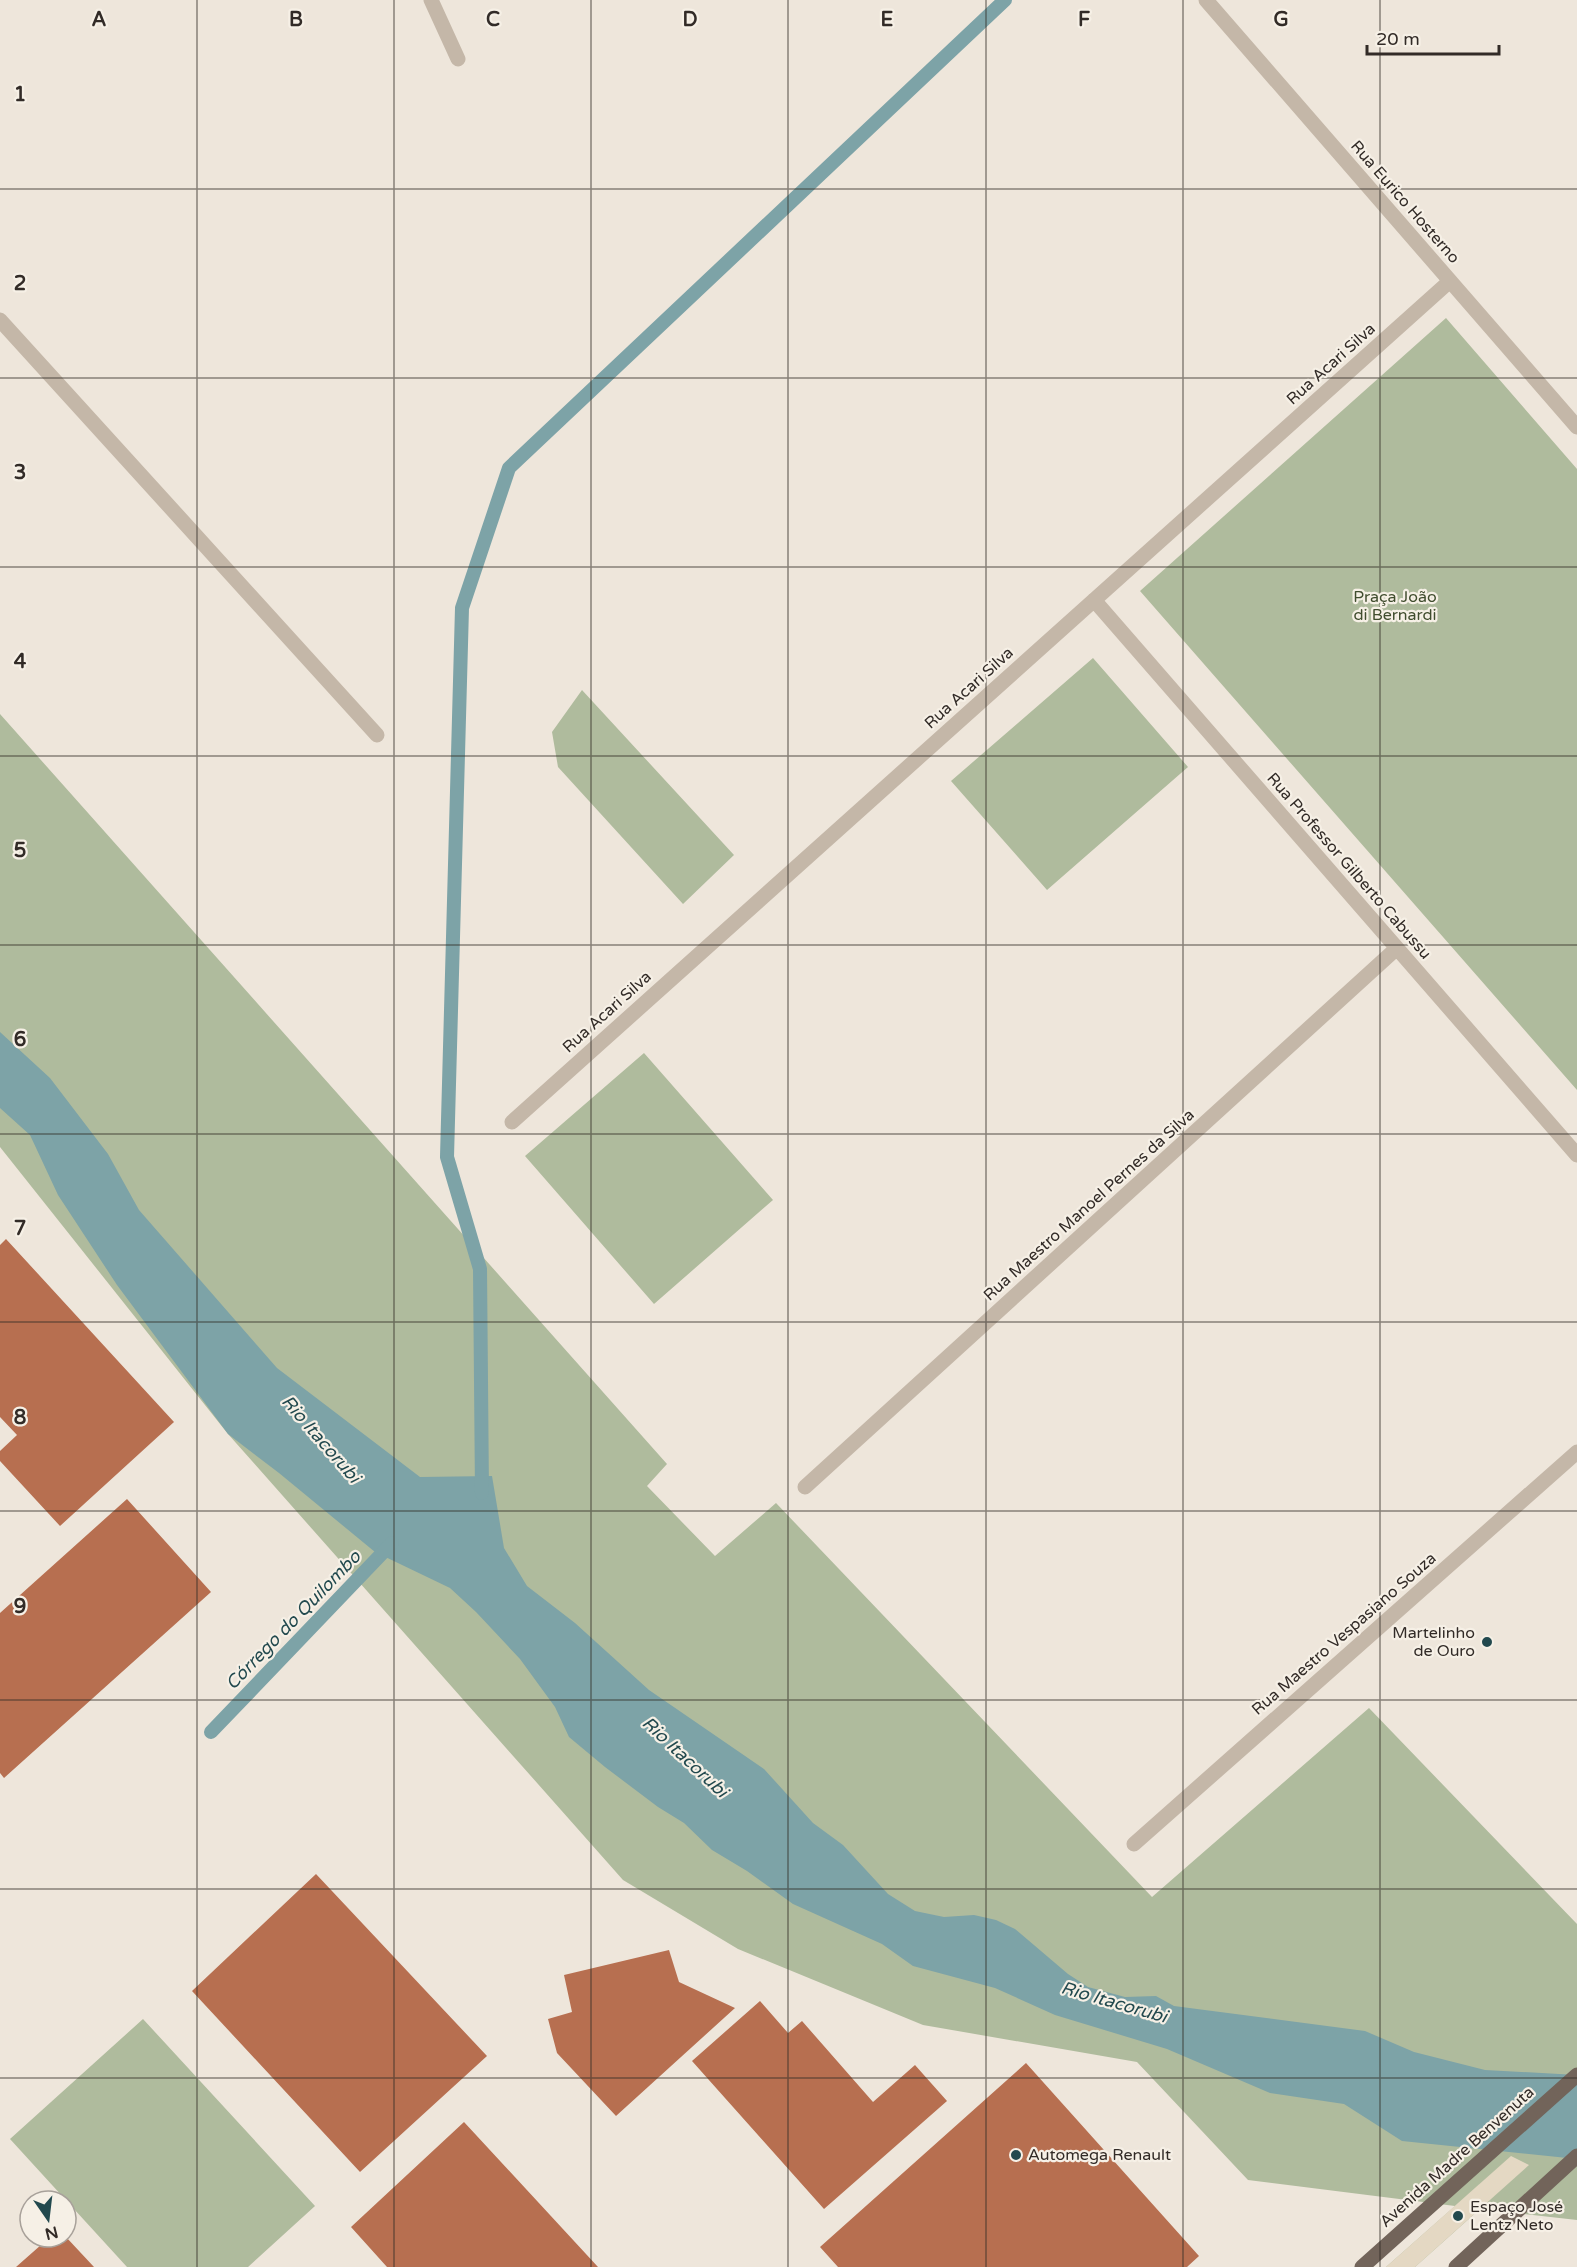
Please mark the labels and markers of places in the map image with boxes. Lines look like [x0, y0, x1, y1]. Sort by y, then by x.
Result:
place label: Martelinho de Ouro [1392, 1623, 1475, 1661]
marker: Martelinho de Ouro [1480, 1635, 1494, 1649]
place label: Automega Renault [1028, 2145, 1171, 2165]
marker: Automega Renault [1009, 2148, 1023, 2162]
place label: Espaço José Lentz Neto [1470, 2197, 1563, 2235]
marker: Espaço José Lentz Neto [1451, 2209, 1465, 2223]

